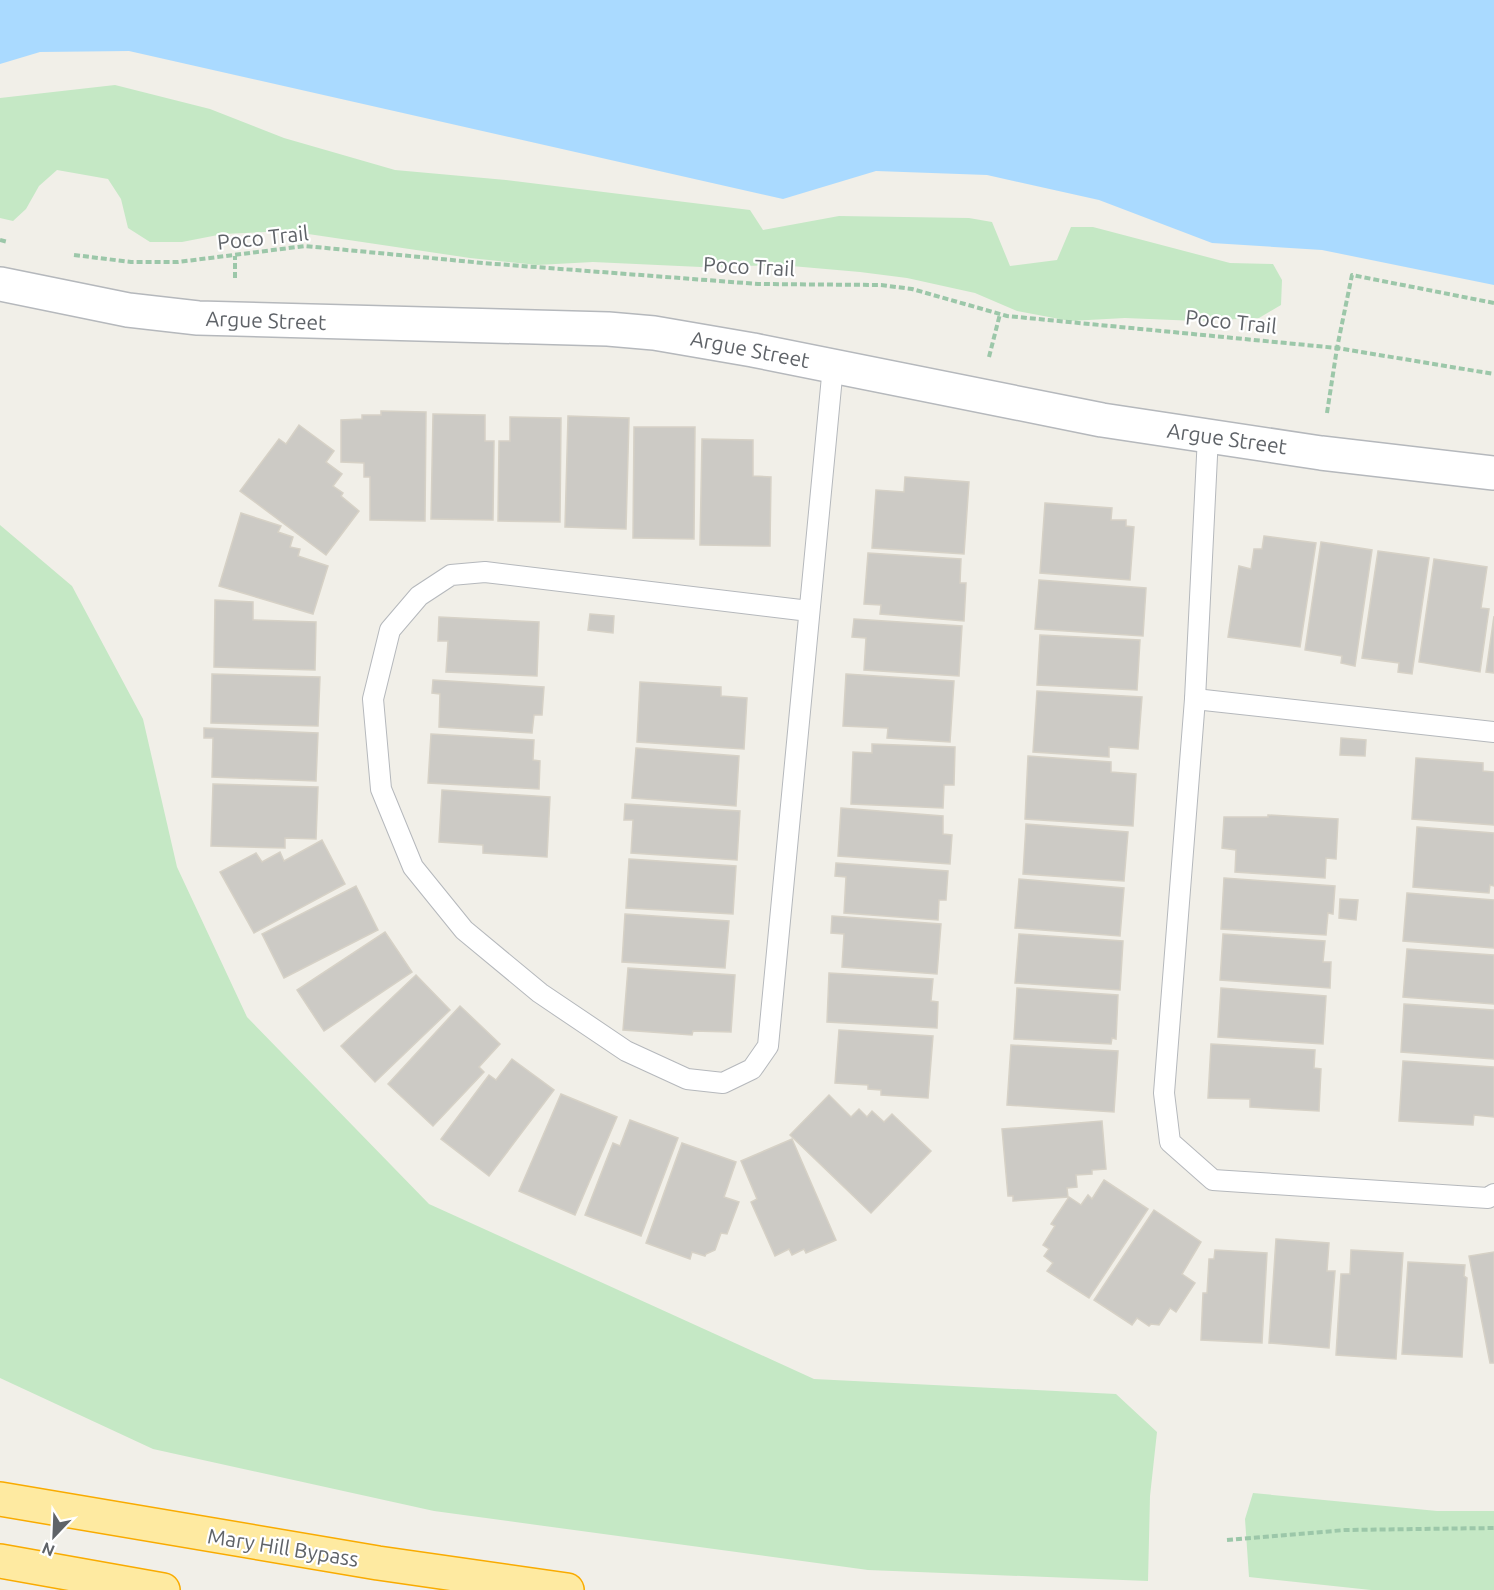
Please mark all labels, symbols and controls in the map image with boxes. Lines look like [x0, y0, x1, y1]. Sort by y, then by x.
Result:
street label: Poco Trail [216, 220, 310, 254]
street label: Poco Trail [703, 252, 795, 280]
street label: Poco Trail [1184, 304, 1278, 338]
street label: Argue Street [205, 306, 327, 334]
street label: Argue Street [689, 326, 812, 372]
street label: Argue Street [1166, 418, 1289, 458]
north arrow [24, 1506, 84, 1566]
street label: Mary Hill Bypass [206, 1523, 360, 1571]
text: N [39, 1539, 57, 1560]

